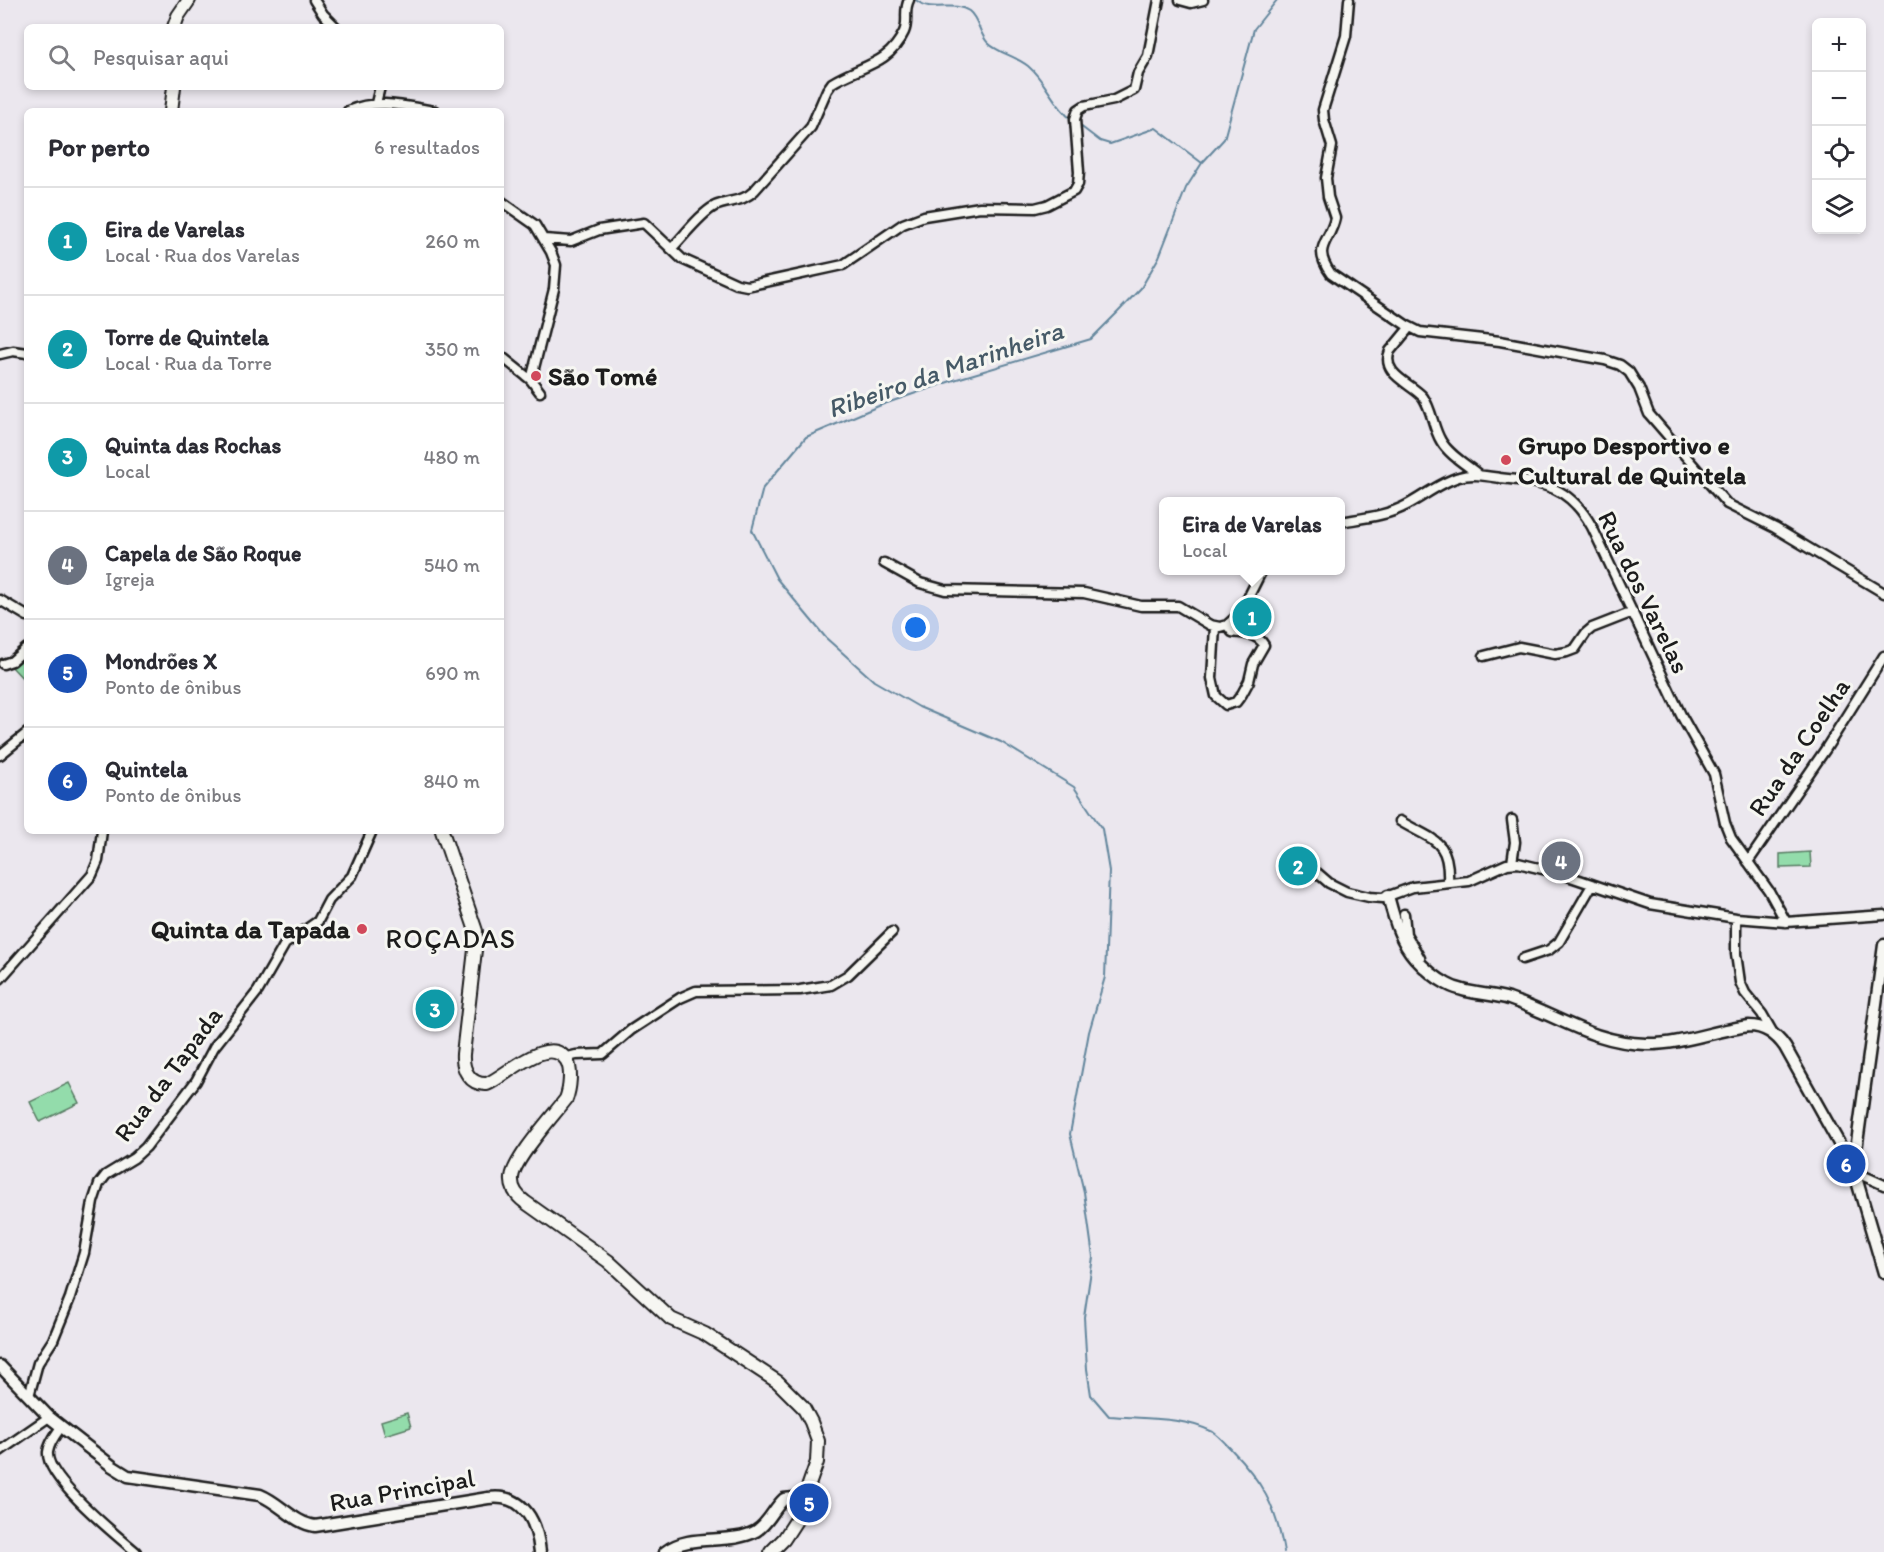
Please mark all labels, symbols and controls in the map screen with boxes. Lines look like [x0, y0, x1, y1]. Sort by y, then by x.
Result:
map controls [1812, 18, 1866, 234]
button: + [1812, 18, 1866, 72]
search box [24, 24, 504, 90]
icon: search [45, 41, 78, 74]
text: Pesquisar aqui [93, 44, 229, 71]
button: − [1812, 72, 1866, 126]
button: locate [1812, 126, 1866, 180]
text: Por perto [48, 131, 150, 163]
text: 6 resultados [374, 135, 480, 159]
button: layers [1812, 180, 1866, 234]
text: Eira de Varelas [105, 216, 245, 243]
text: 1 [63, 229, 72, 253]
text: 260 m [425, 229, 480, 253]
text: Local · Rua dos Varelas [105, 243, 300, 267]
water label: Ribeiro da Marinheira [823, 313, 1068, 425]
text: Torre de Quintela [105, 324, 269, 351]
text: 2 [62, 337, 73, 361]
text: 350 m [425, 337, 480, 361]
text: Local · Rua da Torre [105, 351, 272, 375]
place label: São Tomé [548, 360, 657, 392]
marker: São Tomé [529, 369, 543, 383]
place label: Grupo Desportivo e Cultural de Quintela [1518, 429, 1746, 491]
text: Quinta das Rochas [105, 432, 281, 459]
text: 3 [62, 445, 73, 469]
text: 480 m [423, 445, 480, 469]
marker: Grupo Desportivo e Cultural de Quintela [1499, 453, 1513, 467]
text: Local [105, 459, 150, 483]
popup [1159, 497, 1345, 575]
street label: Rua dos Varelas [1591, 506, 1697, 678]
text: Eira de Varelas [1182, 511, 1322, 538]
text: Local [1182, 538, 1227, 562]
text: Capela de São Roque [105, 540, 301, 567]
text: 4 [61, 553, 74, 577]
text: 540 m [424, 553, 480, 577]
text: Igreja [105, 567, 155, 591]
pin: 1 [1232, 594, 1272, 640]
your location [901, 613, 930, 642]
text: Mondrões X [105, 648, 217, 675]
text: 5 [62, 661, 73, 685]
text: 690 m [425, 661, 480, 685]
street label: Rua da Coelha [1741, 672, 1857, 822]
text: Ponto de ônibus [105, 675, 242, 699]
text: Quintela [105, 756, 188, 783]
text: 6 [62, 769, 73, 793]
text: 840 m [423, 769, 480, 793]
text: Ponto de ônibus [105, 783, 242, 807]
pin: 4 [1542, 838, 1580, 884]
pin: 2 [1278, 844, 1318, 888]
place label: Quinta da Tapada [151, 913, 350, 945]
marker: Quinta da Tapada [355, 922, 369, 936]
district label: ROÇADAS [385, 922, 517, 955]
pin: 3 [416, 986, 454, 1032]
street label: Rua da Tapada [107, 1000, 230, 1148]
pin: 6 [1826, 1142, 1866, 1186]
street label: Rua Principal [327, 1461, 477, 1519]
pin: 5 [790, 1480, 828, 1526]

